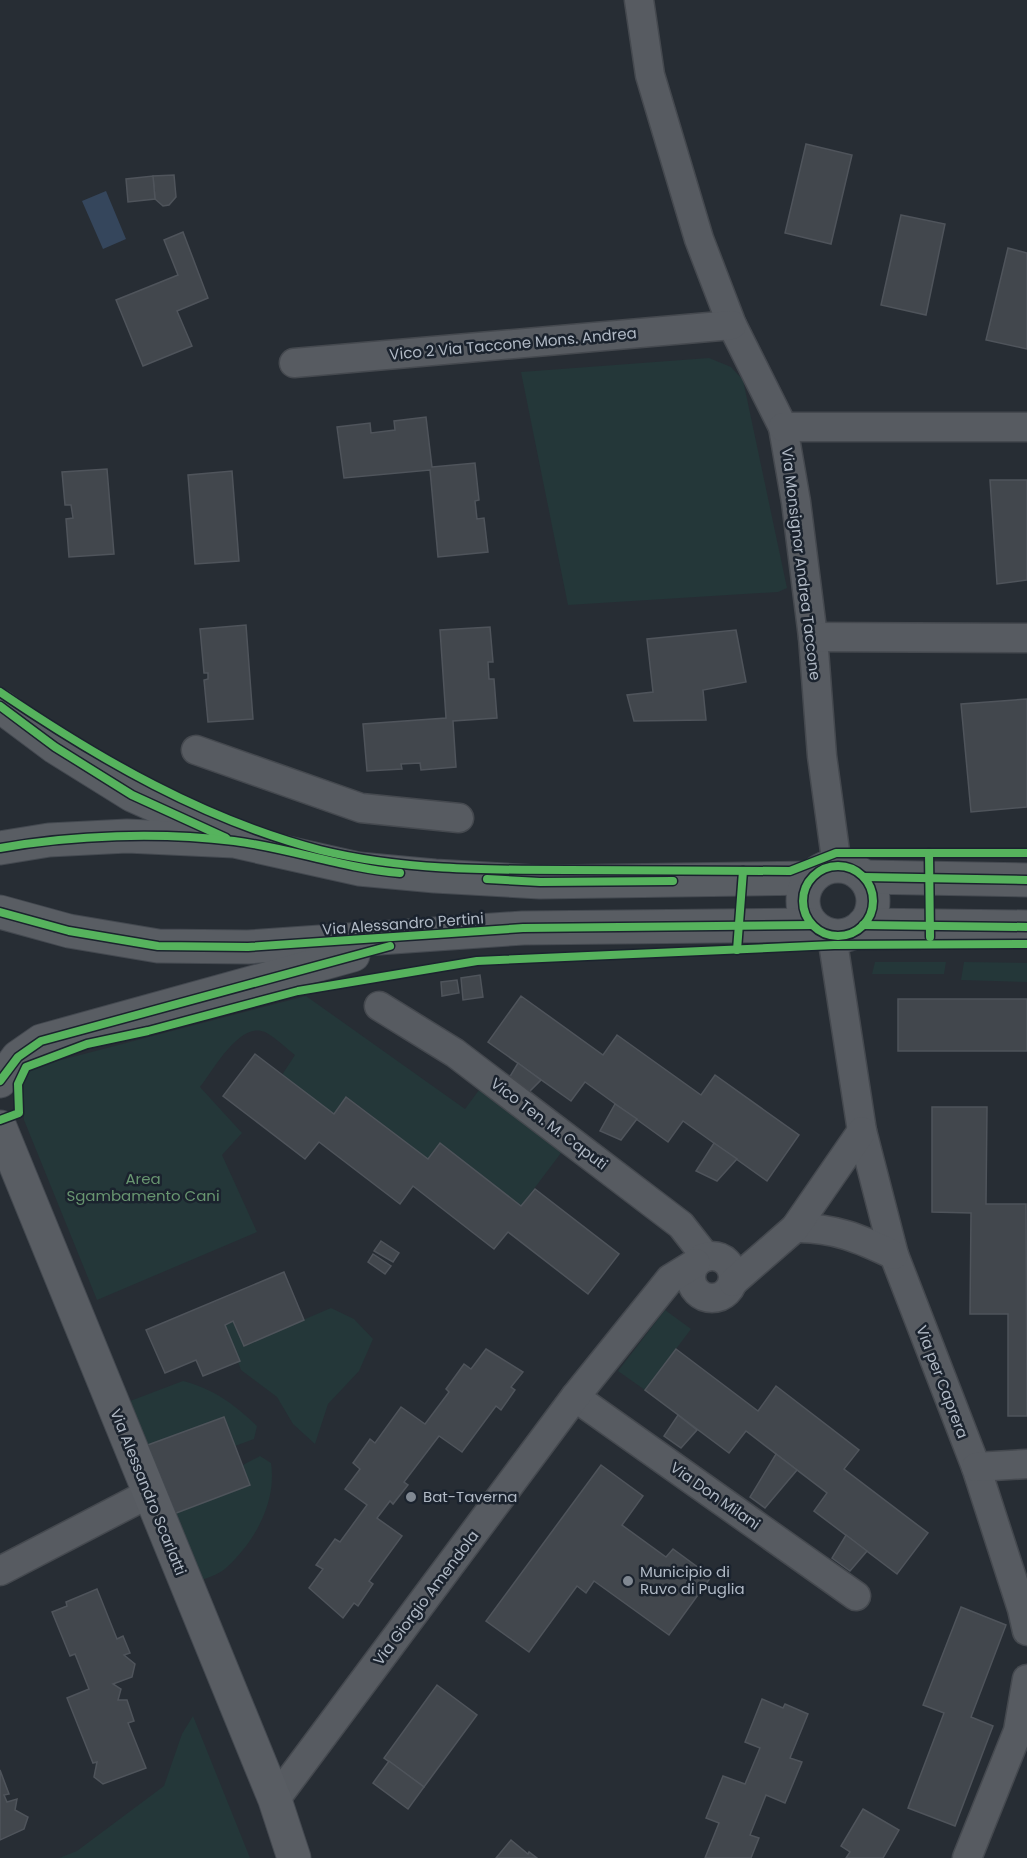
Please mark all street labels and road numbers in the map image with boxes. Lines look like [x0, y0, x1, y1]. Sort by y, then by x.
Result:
street label: Vico 2 Via Taccone Mons. Andrea [388, 322, 637, 365]
street label: Via Monsignor Andrea Taccone [777, 446, 826, 682]
street label: Via Alessandro Pertini [322, 907, 484, 940]
street label: Vico Ten. M. Caputi [487, 1073, 612, 1175]
street label: Via per Caprera [911, 1322, 974, 1441]
street label: Via Alessandro Scarlatti [105, 1405, 192, 1578]
street label: Via Don Milani [666, 1457, 765, 1534]
street label: Via Giorgio Amendola [368, 1526, 483, 1670]

